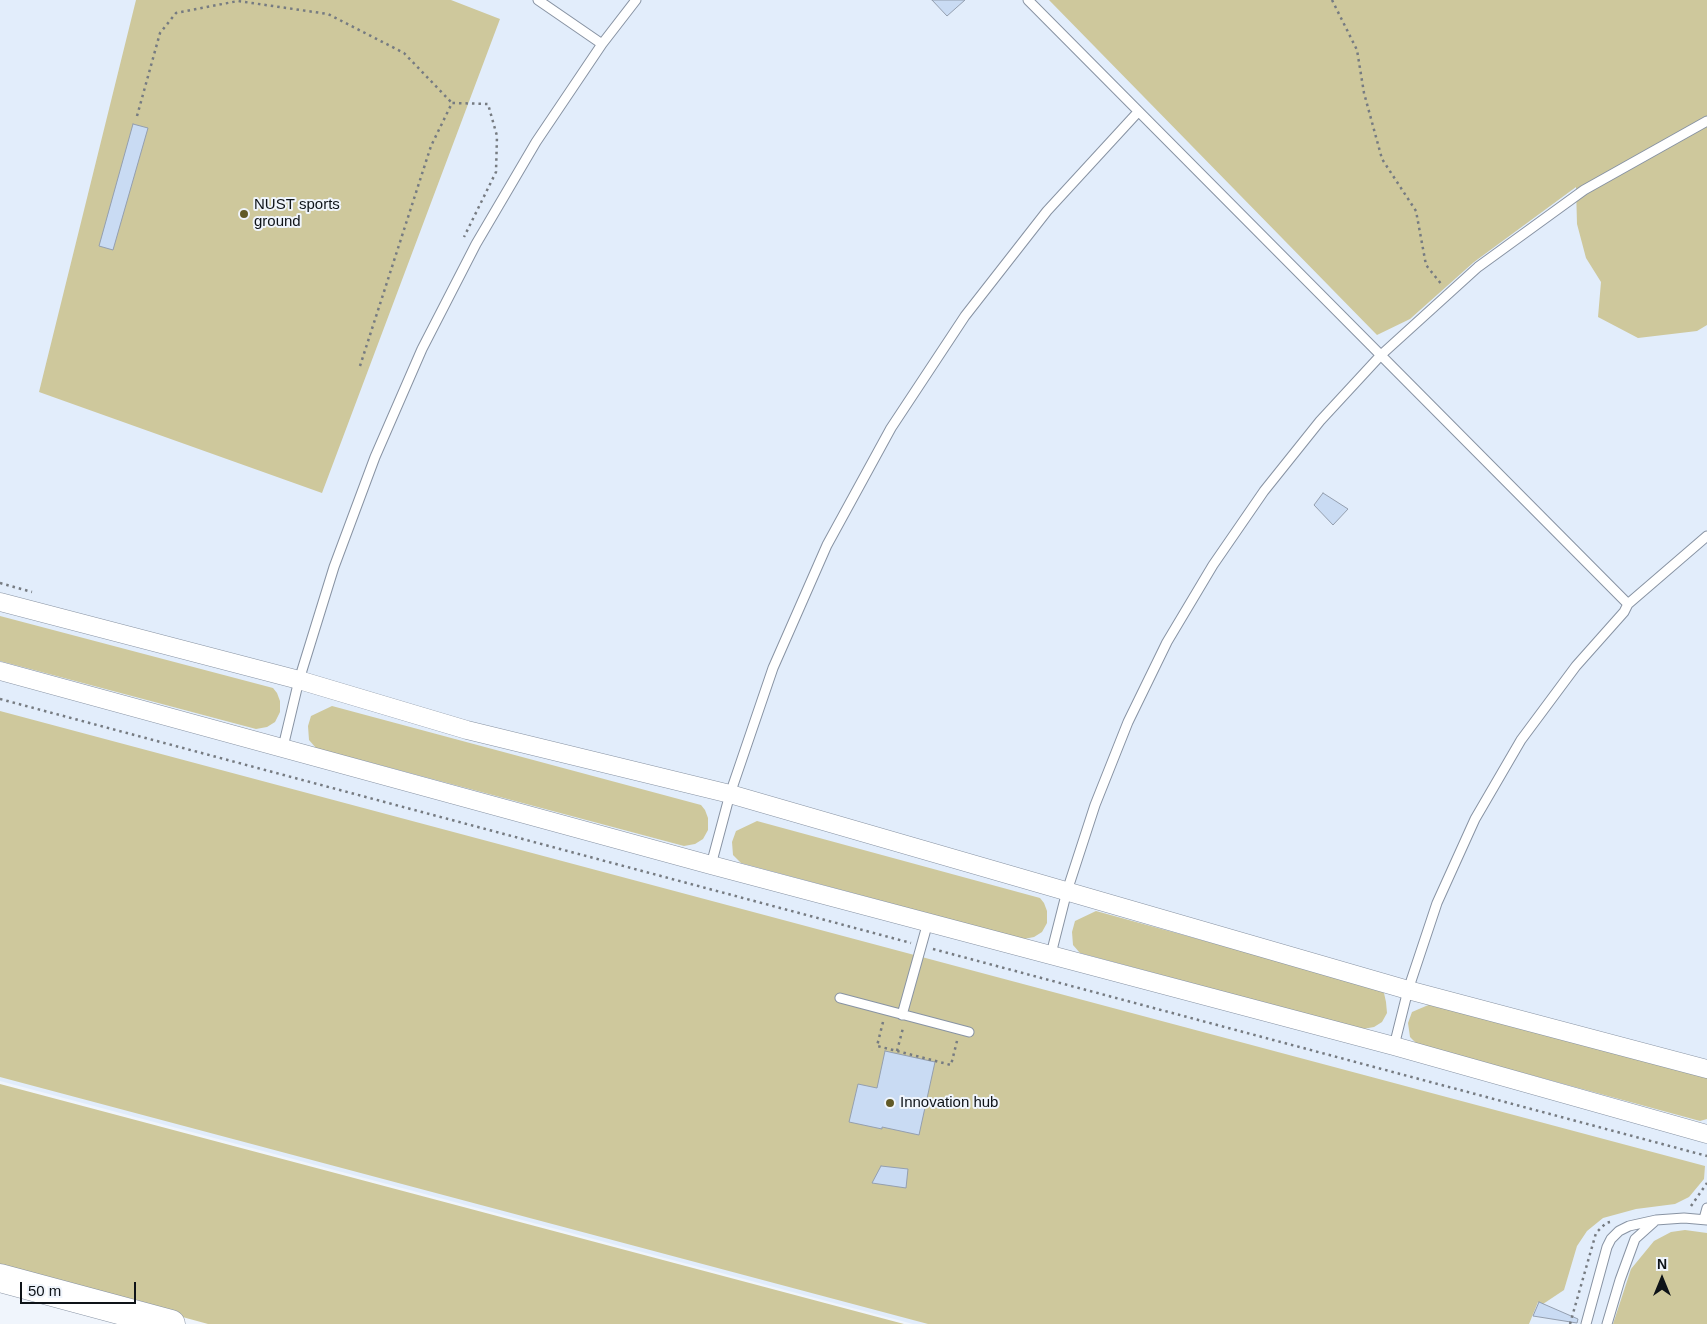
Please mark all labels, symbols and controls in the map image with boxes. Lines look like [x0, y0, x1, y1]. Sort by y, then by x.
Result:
place label: NUST sports ground [254, 196, 340, 231]
marker: NUST sports ground [238, 208, 250, 220]
place label: Innovation hub [900, 1094, 998, 1112]
marker: Innovation hub [884, 1097, 896, 1109]
north arrow [1637, 1254, 1687, 1304]
text: N [1657, 1256, 1667, 1272]
scale bar [22, 1272, 139, 1304]
text: 50 m [28, 1282, 61, 1299]

